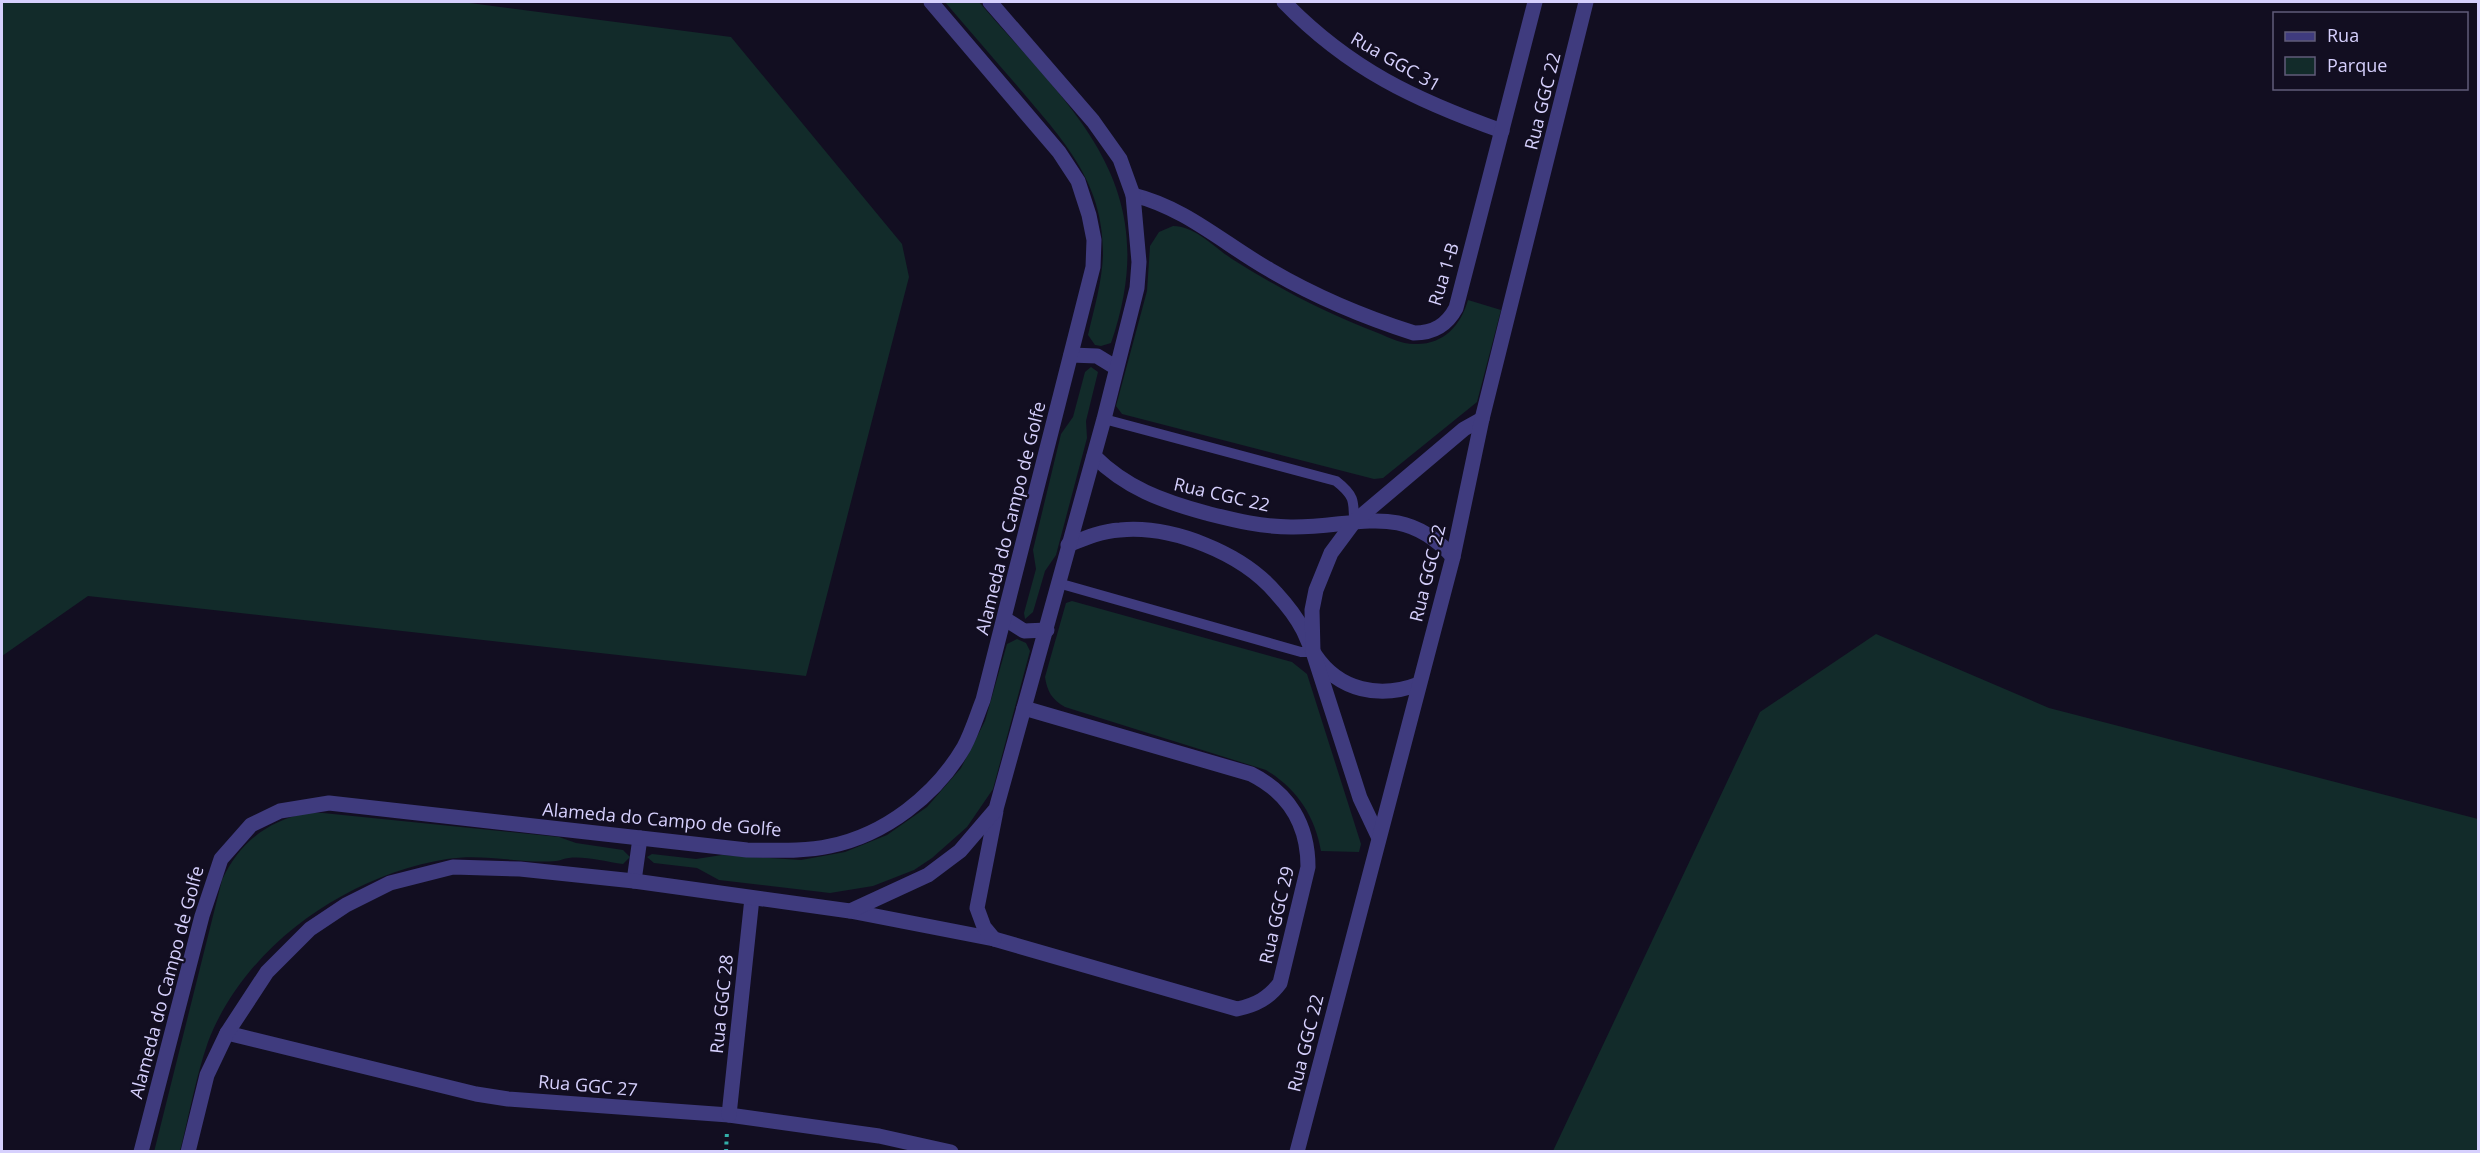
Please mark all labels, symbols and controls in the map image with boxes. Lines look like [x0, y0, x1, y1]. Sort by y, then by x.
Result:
legend [2273, 12, 2468, 90]
text: Rua [2327, 23, 2359, 47]
street label: Rua GGC 31 [1347, 26, 1445, 96]
street label: Rua GGC 22 [1518, 50, 1566, 152]
text: Parque [2327, 53, 2387, 77]
street label: Rua 1-B [1422, 240, 1464, 308]
street label: Alameda do Campo de Golfe [969, 399, 1051, 637]
street label: Rua CGC 22 [1172, 471, 1272, 517]
street label: Rua GGC 22 [1403, 522, 1451, 624]
street label: Alameda do Campo de Golfe [541, 797, 783, 841]
street label: Alameda do Campo de Golfe [123, 863, 209, 1101]
street label: Rua GGC 29 [1253, 864, 1299, 966]
street label: Rua GGC 28 [704, 953, 738, 1055]
street label: Rua GGC 22 [1281, 992, 1329, 1094]
street label: Rua GGC 27 [537, 1069, 639, 1101]

